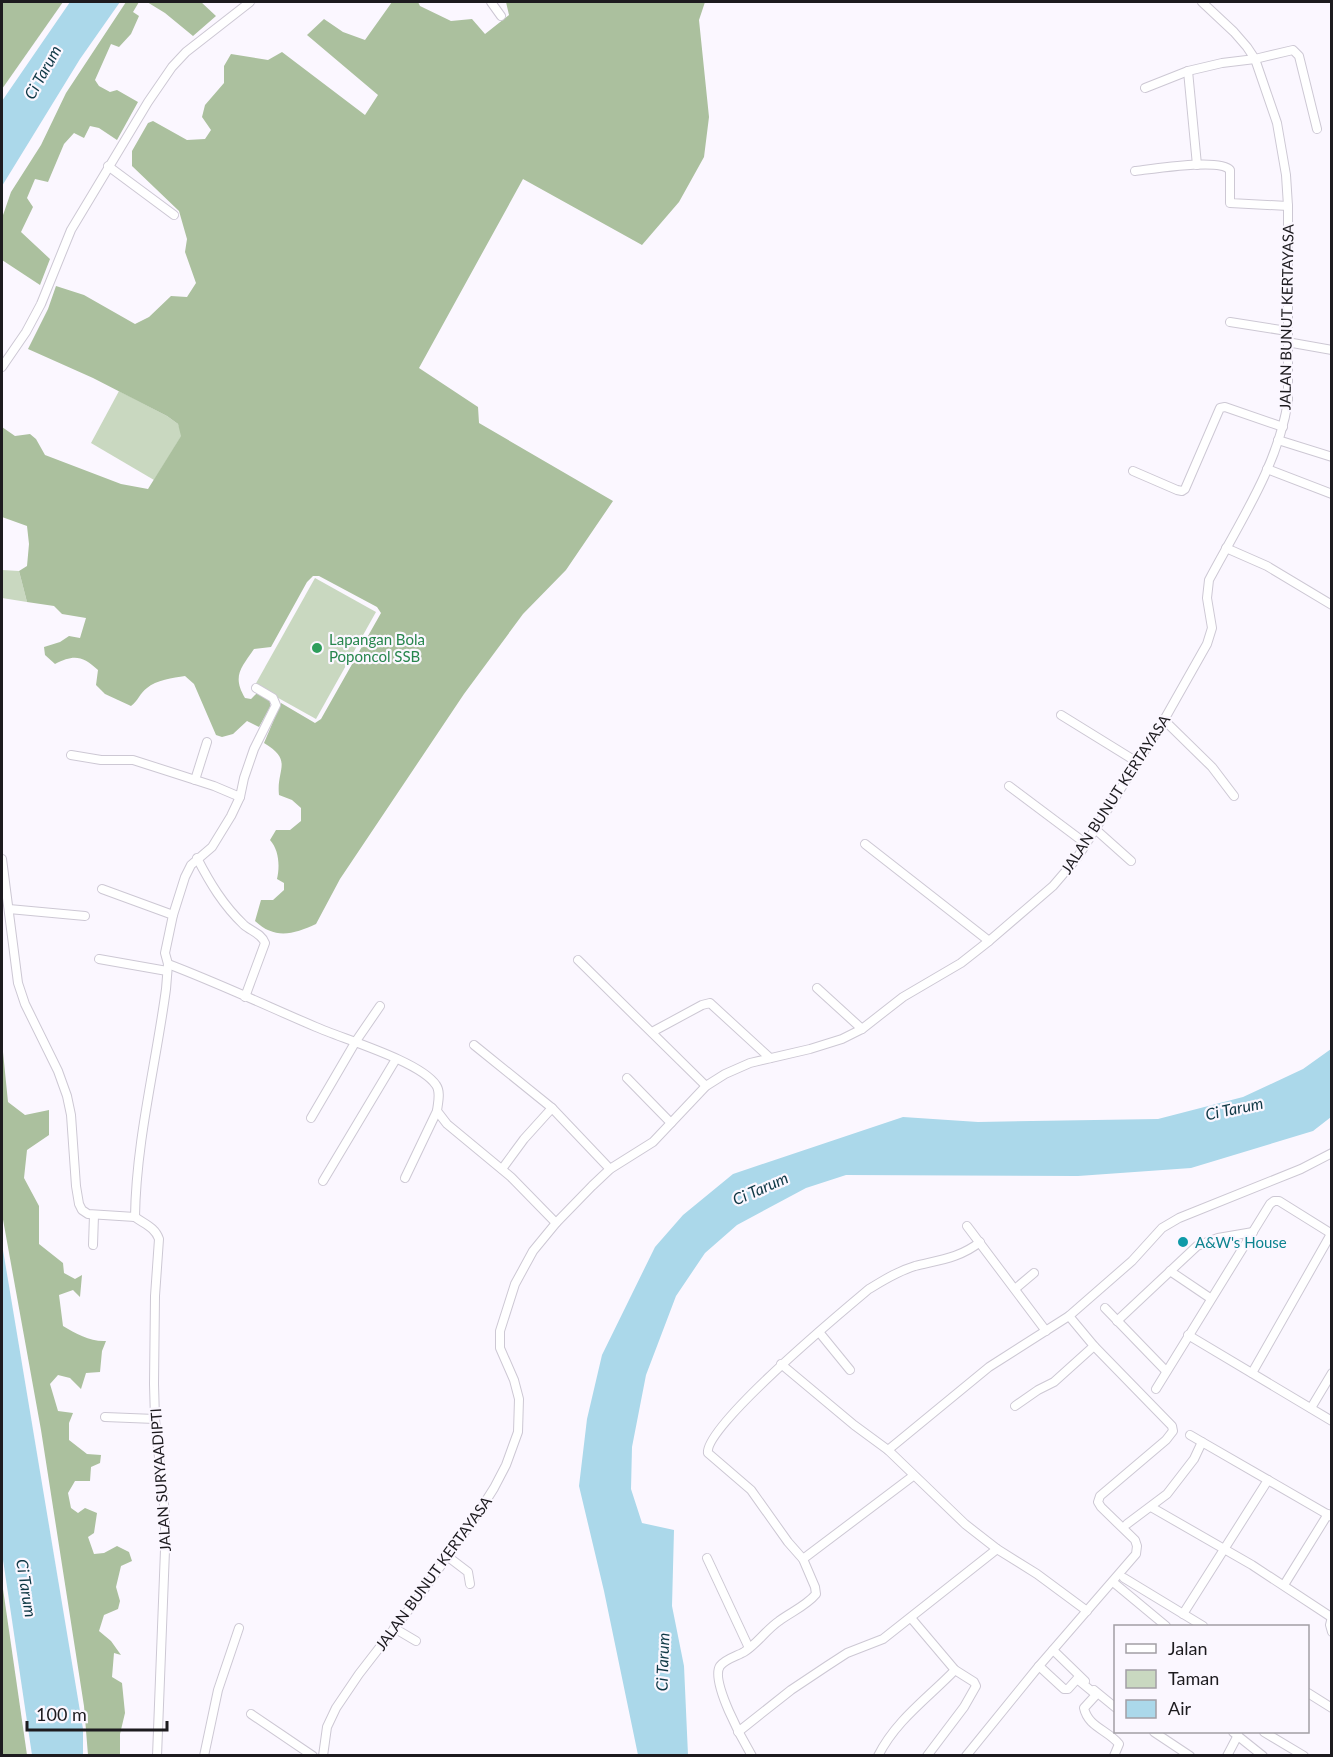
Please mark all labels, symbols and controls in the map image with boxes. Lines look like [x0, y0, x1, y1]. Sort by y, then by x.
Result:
water label: Ci Tarum [19, 42, 65, 102]
street label: JALAN BUNUT KERTAYASA [1275, 223, 1297, 410]
place label: Lapangan Bola Poponcol SSB [329, 630, 425, 665]
marker: Lapangan Bola Poponcol SSB [310, 641, 324, 655]
street label: JALAN BUNUT KERTAYASA [1057, 710, 1174, 877]
water label: Ci Tarum [1203, 1093, 1265, 1123]
water label: Ci Tarum [729, 1167, 791, 1209]
place label: A&W's House [1195, 1233, 1287, 1251]
marker: A&W's House [1176, 1235, 1190, 1249]
street label: JALAN SURYAADIPTI [146, 1408, 174, 1552]
street label: JALAN BUNUT KERTAYASA [371, 1492, 495, 1654]
water label: Ci Tarum [13, 1558, 41, 1618]
legend [1114, 1625, 1309, 1733]
water label: Ci Tarum [651, 1632, 673, 1692]
text: Jalan [1168, 1637, 1207, 1659]
text: Taman [1168, 1667, 1219, 1689]
scale bar [27, 1694, 166, 1732]
text: Air [1168, 1697, 1191, 1719]
text: 100 m [36, 1703, 87, 1725]

